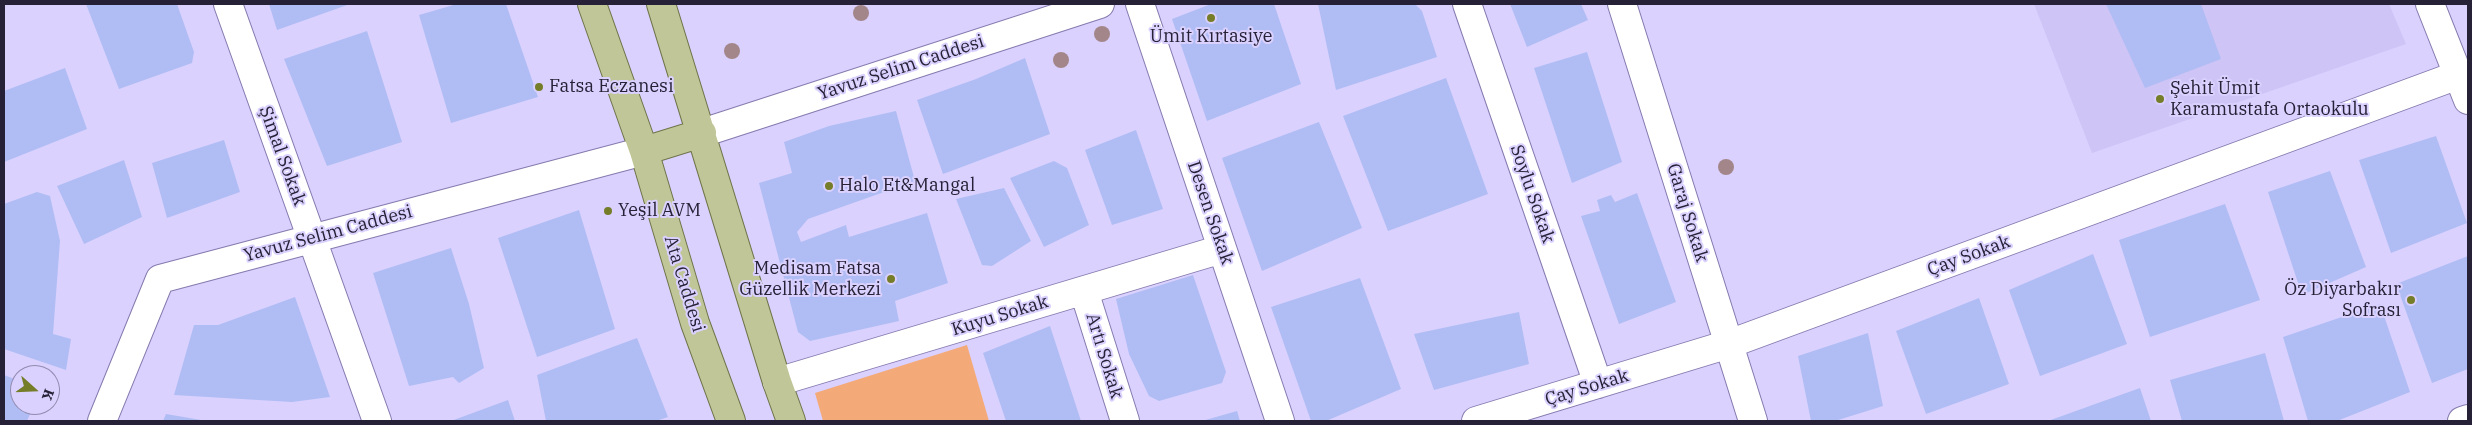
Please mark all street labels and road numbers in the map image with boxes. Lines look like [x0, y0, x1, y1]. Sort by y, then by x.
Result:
street label: Yavuz Selim Caddesi [815, 31, 987, 105]
street label: Şimal Sokak [254, 103, 310, 209]
street label: Soylu Sokak [1505, 142, 1559, 246]
street label: Desen Sokak [1182, 158, 1238, 268]
street label: Garaj Sokak [1662, 161, 1712, 265]
street label: Yavuz Selim Caddesi [241, 201, 415, 267]
street label: Çay Sokak [1925, 231, 2013, 281]
street label: Ata Caddesi [659, 233, 709, 335]
street label: Kuyu Sokak [949, 291, 1051, 341]
street label: Artı Sokak [1081, 311, 1127, 401]
street label: Çay Sokak [1542, 365, 1632, 411]

